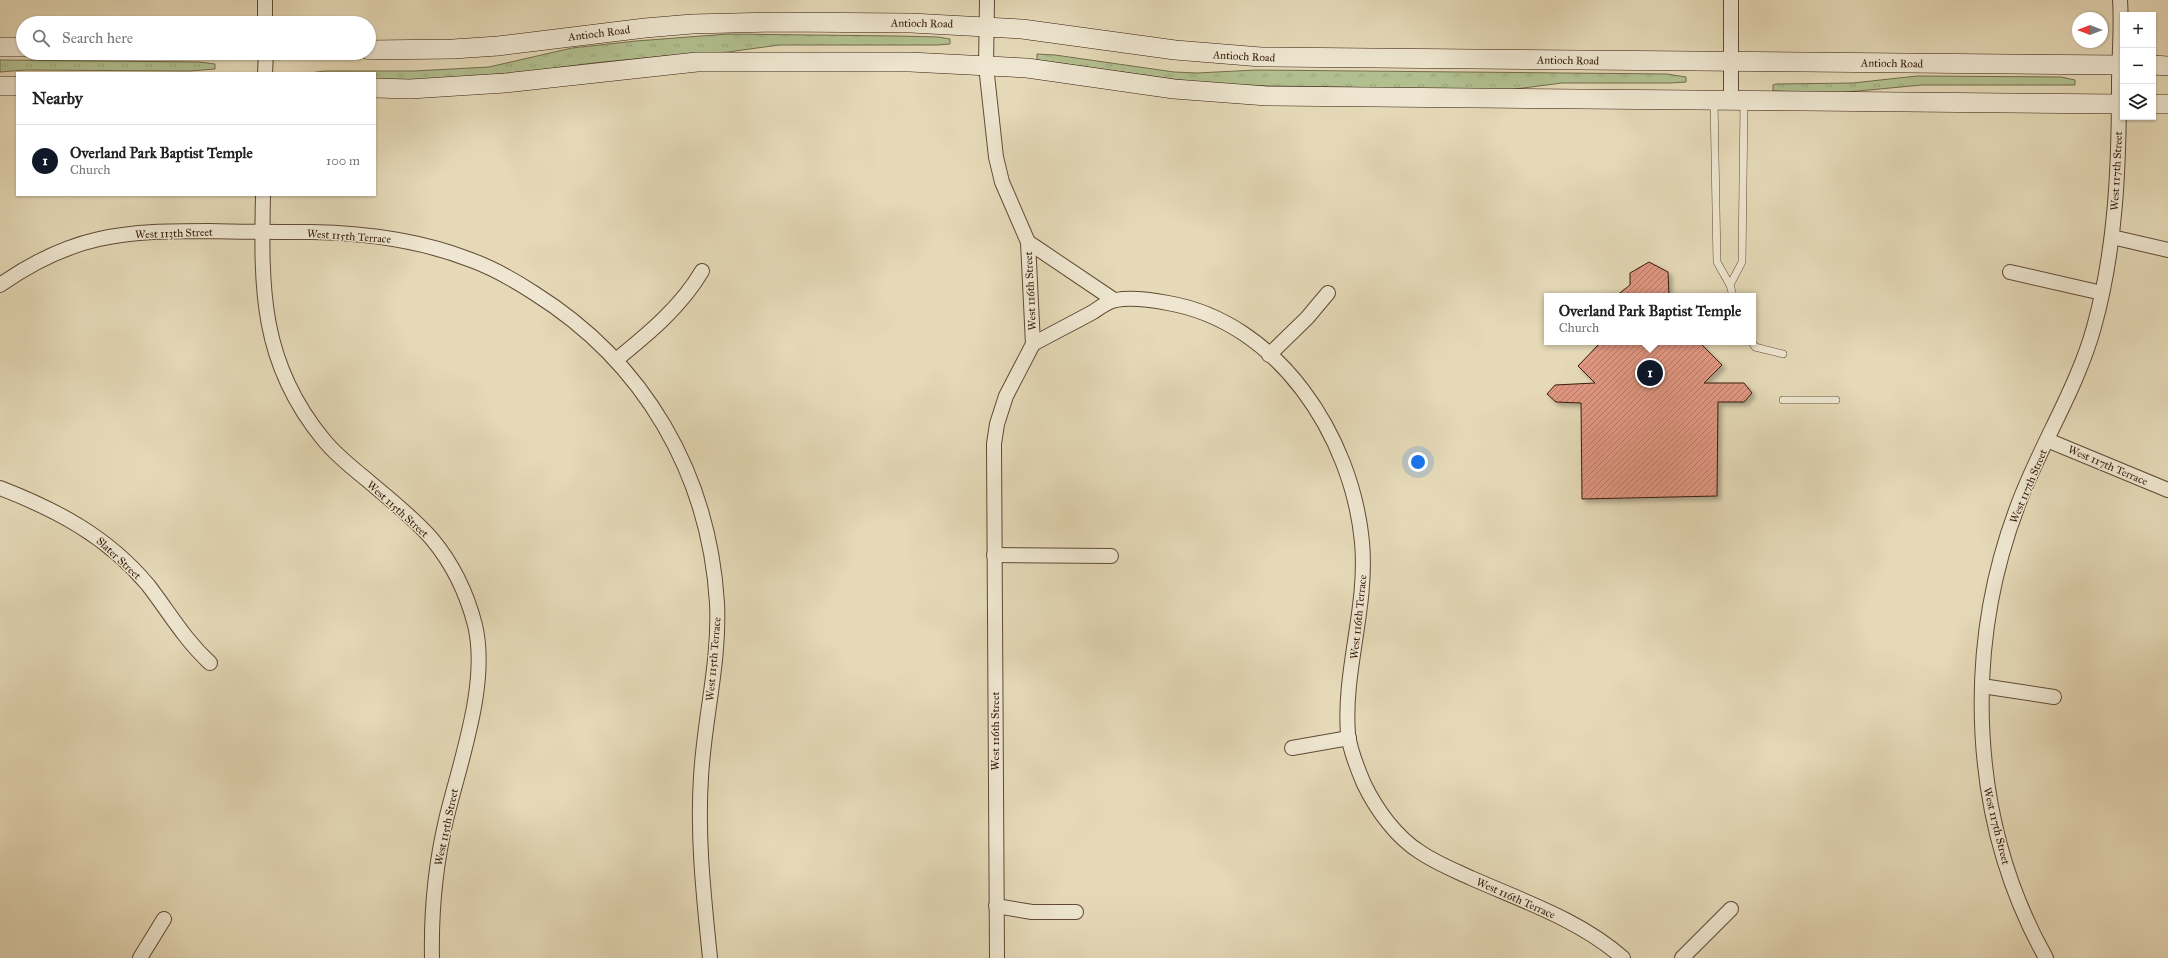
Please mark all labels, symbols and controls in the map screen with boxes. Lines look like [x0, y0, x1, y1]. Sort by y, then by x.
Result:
north arrow [2072, 12, 2108, 48]
map controls [2120, 12, 2156, 120]
button: + [2120, 12, 2156, 48]
search box [16, 16, 376, 60]
street label: Antioch Road [890, 16, 954, 31]
street label: Antioch Road [566, 23, 631, 44]
icon: search [30, 27, 52, 49]
text: Search here [62, 29, 133, 47]
street label: Antioch Road [1211, 48, 1276, 65]
button: − [2120, 48, 2156, 84]
street label: Antioch Road [1536, 53, 1600, 68]
street label: Antioch Road [1860, 56, 1924, 71]
button: layers [2120, 84, 2156, 120]
text: Nearby [32, 88, 83, 109]
street label: West 117th Street [2108, 131, 2125, 211]
text: Overland Park Baptist Temple [70, 144, 253, 162]
text: 1 [42, 153, 48, 169]
text: 100 m [326, 153, 360, 169]
text: Church [70, 162, 110, 178]
street label: West 113th Street [135, 226, 213, 241]
street label: West 115th Terrace [306, 227, 392, 246]
street label: West 116th Street [1022, 251, 1039, 331]
popup [1544, 293, 1756, 345]
text: Overland Park Baptist Temple [1559, 302, 1741, 320]
text: Church [1559, 320, 1599, 336]
pin: 1 [1637, 358, 1663, 388]
street label: West 117th Terrace [2066, 443, 2150, 488]
street label: West 117th Street [2007, 447, 2050, 525]
your location [1408, 452, 1428, 472]
street label: West 115th Street [364, 478, 431, 540]
street label: Slater Street [94, 534, 144, 582]
street label: West 116th Terrace [1348, 574, 1369, 660]
street label: West 115th Terrace [703, 616, 724, 702]
street label: West 116th Street [989, 691, 1002, 770]
street label: West 117th Street [1981, 786, 2012, 866]
street label: West 115th Street [432, 787, 461, 867]
street label: West 116th Terrace [1474, 875, 1558, 922]

